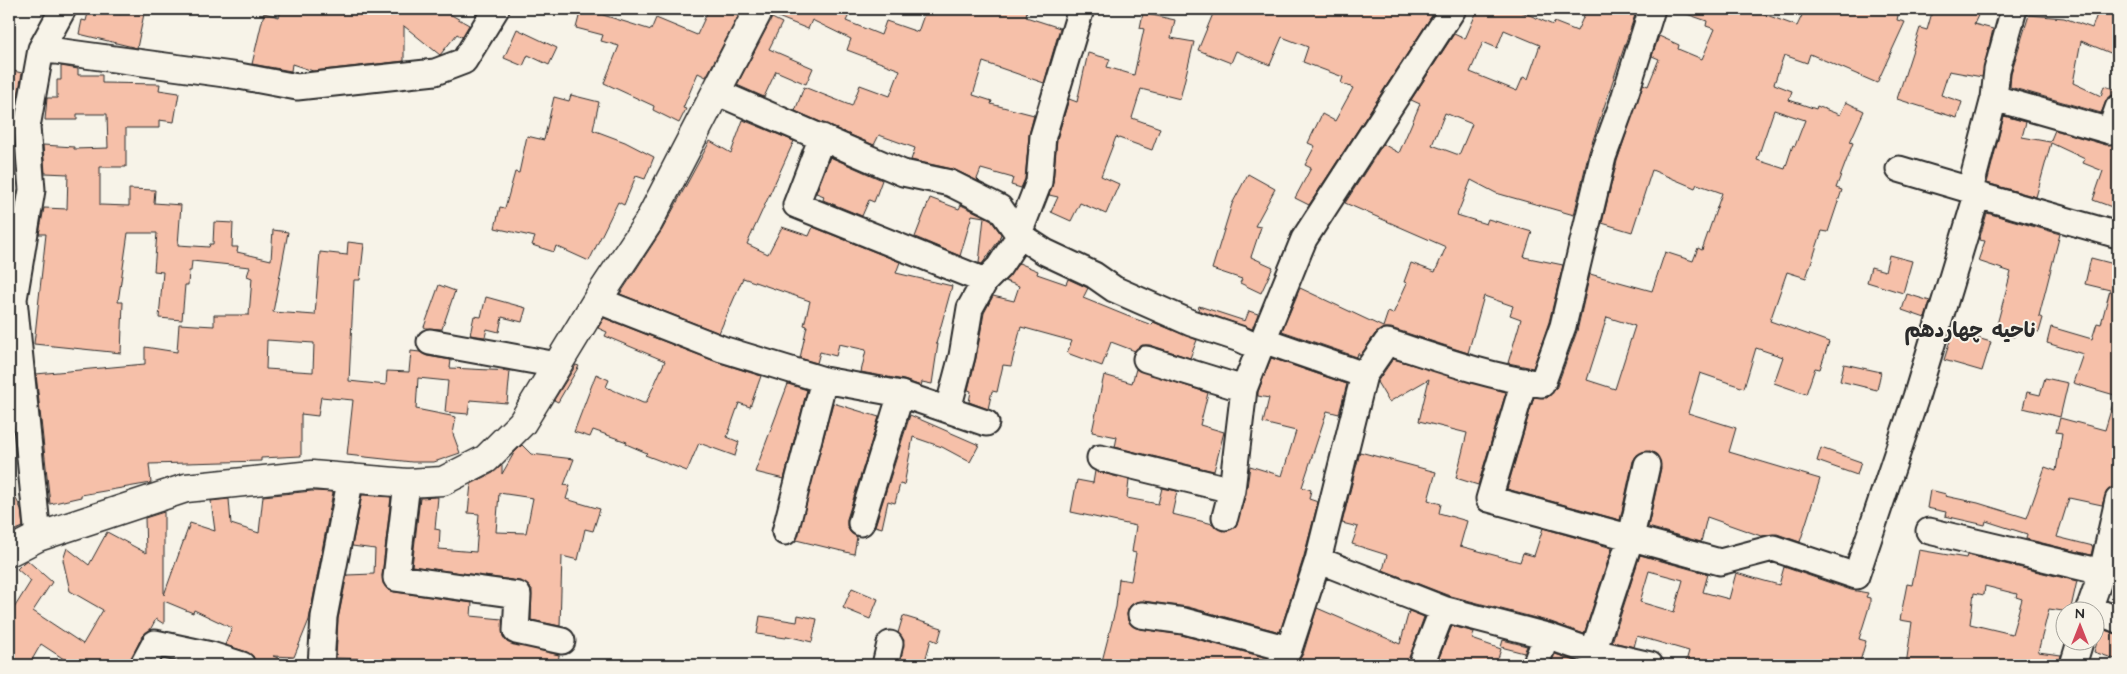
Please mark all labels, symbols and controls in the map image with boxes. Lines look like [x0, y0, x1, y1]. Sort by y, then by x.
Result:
district label: ناحیه چهاردهم [1904, 316, 2036, 346]
north arrow [2054, 602, 2104, 652]
text: N [2076, 604, 2085, 624]

